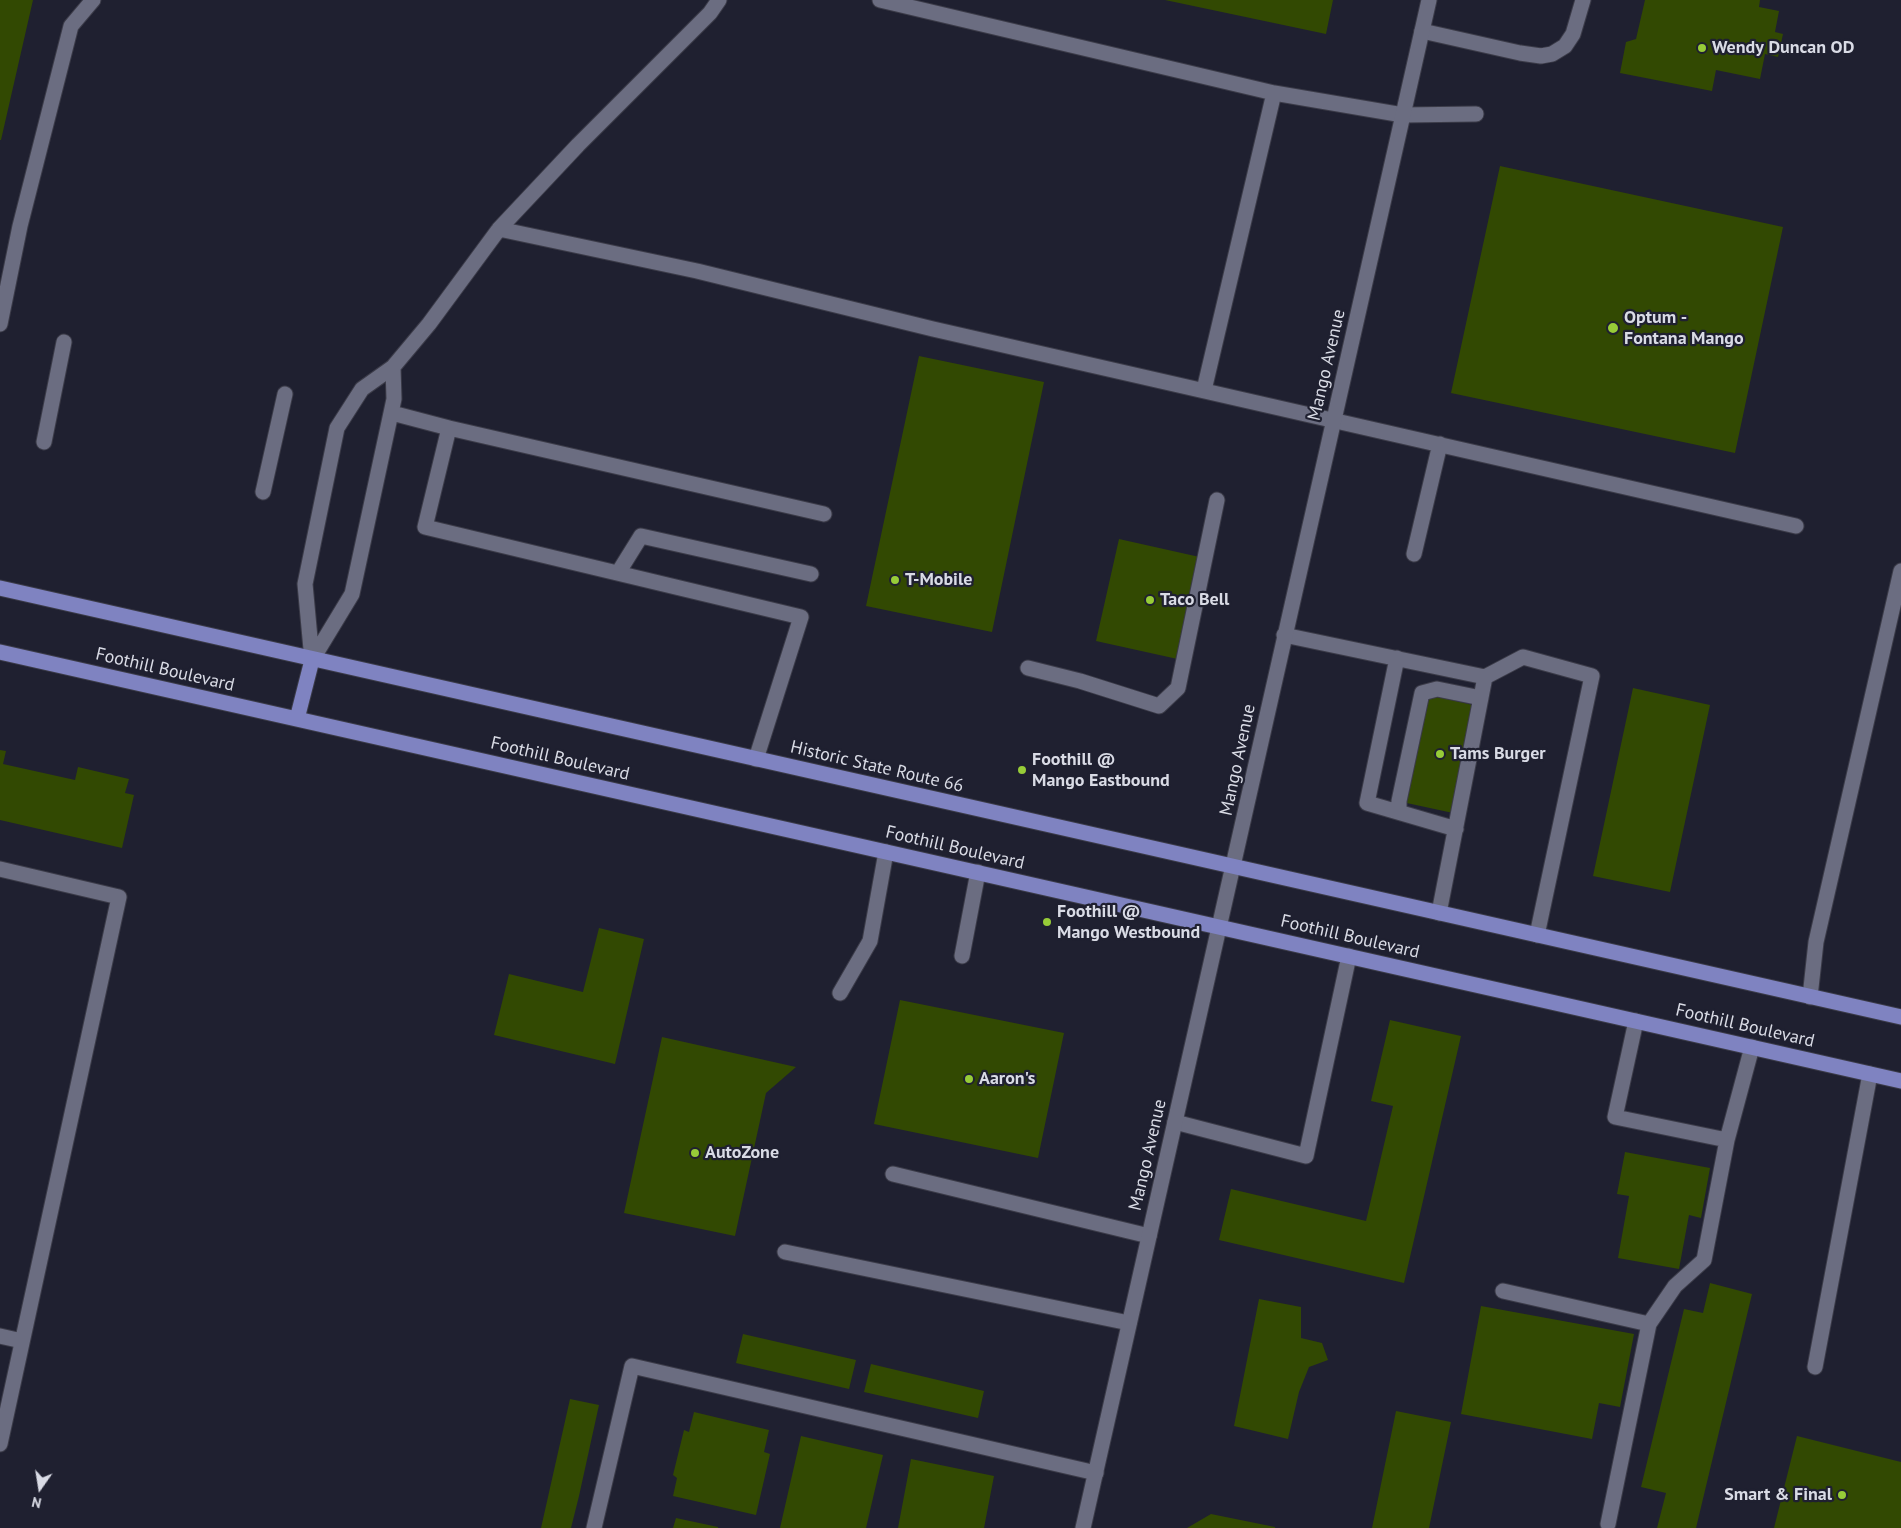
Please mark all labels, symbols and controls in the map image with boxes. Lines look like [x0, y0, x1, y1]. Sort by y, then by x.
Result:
place label: Wendy Duncan OD [1712, 37, 1854, 59]
marker: Wendy Duncan OD [1696, 42, 1708, 54]
street label: Mango Avenue [1304, 307, 1350, 423]
place label: Optum - Fontana Mango [1624, 307, 1744, 350]
marker: Optum - Fontana Mango [1606, 321, 1620, 335]
place label: T-Mobile [905, 569, 972, 591]
marker: T-Mobile [889, 574, 901, 586]
place label: Taco Bell [1160, 589, 1229, 611]
marker: Taco Bell [1144, 594, 1156, 606]
street label: Foothill Boulevard [93, 644, 237, 696]
street label: Mango Avenue [1216, 702, 1260, 818]
street label: Foothill Boulevard [488, 733, 632, 785]
street label: Historic State Route 66 [788, 737, 966, 797]
place label: Tams Burger [1450, 743, 1546, 765]
marker: Tams Burger [1434, 748, 1446, 760]
place label: Foothill @ Mango Eastbound [1032, 749, 1170, 792]
marker: Foothill @ Mango Eastbound [1016, 764, 1028, 776]
street label: Foothill Boulevard [883, 822, 1027, 874]
place label: Foothill @ Mango Westbound [1057, 901, 1200, 944]
street label: Foothill Boulevard [1278, 911, 1422, 963]
marker: Foothill @ Mango Westbound [1041, 916, 1053, 928]
street label: Foothill Boulevard [1673, 1000, 1817, 1052]
place label: Aaron's [979, 1068, 1035, 1090]
marker: Aaron's [963, 1073, 975, 1085]
street label: Mango Avenue [1125, 1097, 1171, 1213]
place label: AutoZone [705, 1142, 779, 1164]
marker: AutoZone [689, 1147, 701, 1159]
north arrow [15, 1463, 65, 1513]
place label: Smart & Final [1724, 1484, 1832, 1506]
marker: Smart & Final [1836, 1489, 1848, 1501]
text: N [30, 1493, 43, 1512]

